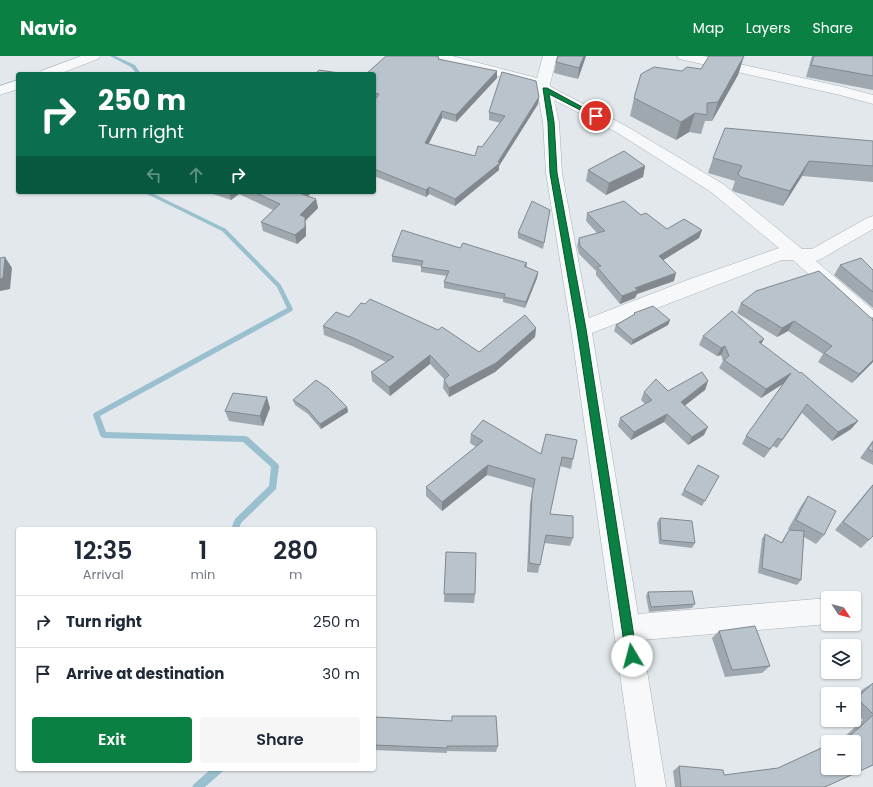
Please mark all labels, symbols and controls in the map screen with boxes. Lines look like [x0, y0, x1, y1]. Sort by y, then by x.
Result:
text: Navio [20, 15, 77, 42]
text: Map [693, 18, 724, 38]
text: Layers [746, 18, 790, 38]
text: Share [812, 18, 853, 38]
text: 250 m [98, 81, 186, 120]
icon: right [32, 88, 84, 140]
pin [579, 99, 613, 133]
icon: arrive [585, 105, 607, 127]
text: Turn right [98, 119, 184, 144]
icon: left [143, 164, 165, 186]
icon: ahead [185, 164, 207, 186]
icon: right [227, 164, 249, 186]
text: 12:35 [74, 534, 133, 567]
text: 1 [199, 534, 207, 567]
text: 280 [273, 534, 318, 567]
text: Arrival [83, 565, 124, 584]
text: min [190, 565, 215, 584]
text: m [289, 565, 302, 584]
north arrow [821, 591, 861, 631]
map controls [821, 591, 861, 775]
icon: right [32, 611, 54, 633]
text: Turn right [66, 611, 142, 632]
text: 250 m [313, 611, 360, 632]
position arrow [611, 635, 653, 677]
button: layers [821, 639, 861, 679]
icon: arrive [32, 663, 54, 685]
text: Arrive at destination [66, 663, 224, 684]
text: 30 m [322, 663, 360, 684]
button: + [821, 687, 861, 727]
button: Exit [32, 717, 192, 763]
button: Share [200, 717, 360, 763]
button: − [821, 735, 861, 775]

